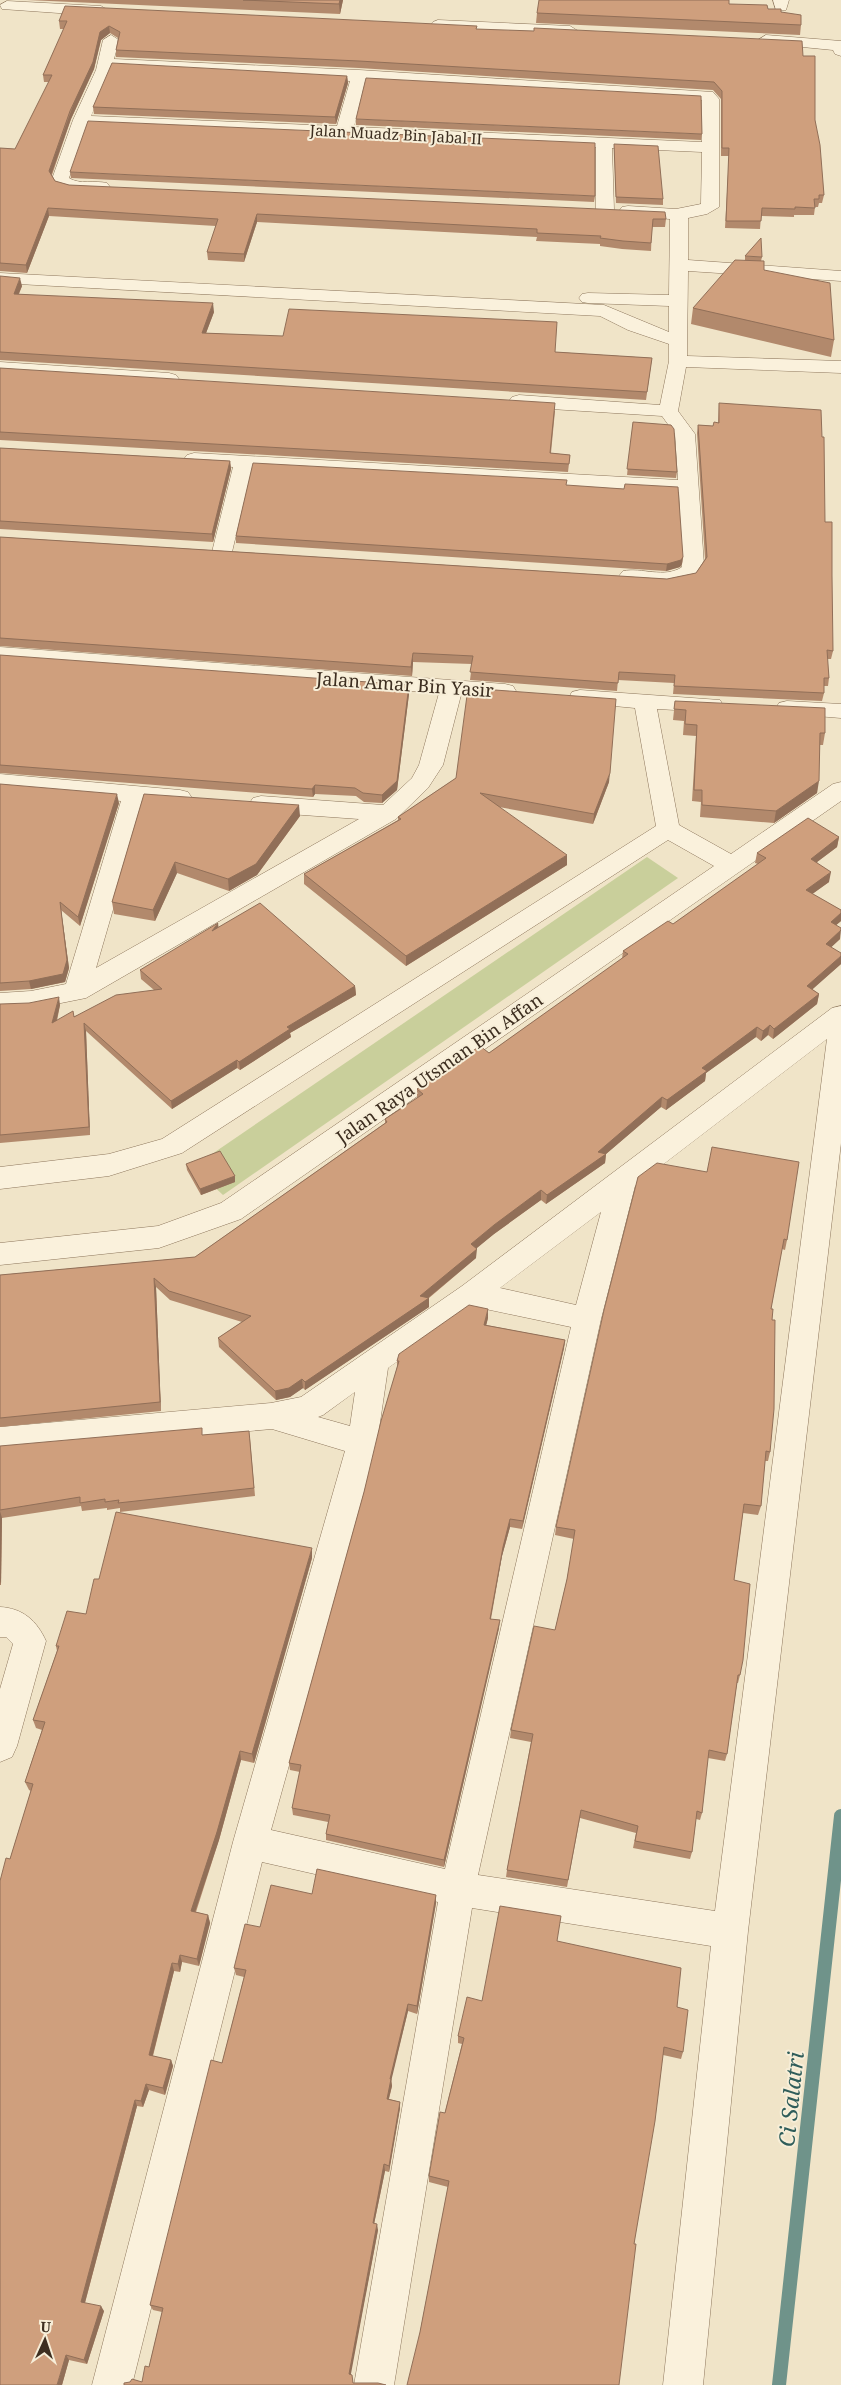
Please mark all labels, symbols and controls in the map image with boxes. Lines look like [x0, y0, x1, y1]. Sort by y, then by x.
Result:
street label: Jalan Muadz Bin Jabal II [308, 119, 483, 149]
street label: Jalan Amar Bin Yasir [314, 666, 495, 702]
street label: Jalan Raya Utsman Bin Affan [330, 987, 547, 1149]
water label: Ci Salatri [770, 2050, 810, 2148]
north arrow [20, 2315, 70, 2365]
text: U [40, 2317, 52, 2336]

